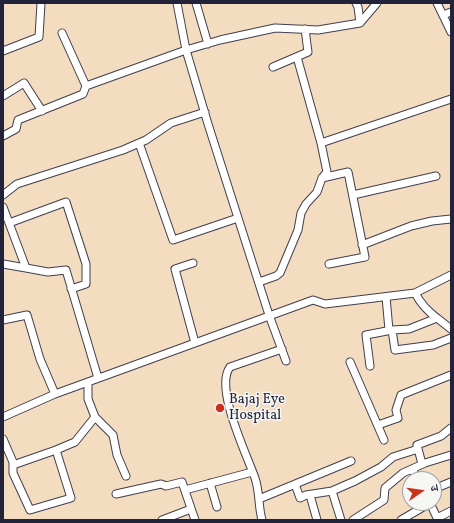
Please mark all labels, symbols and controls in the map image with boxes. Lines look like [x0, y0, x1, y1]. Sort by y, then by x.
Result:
place label: Bajaj Eye Hospital [229, 392, 285, 424]
marker: Bajaj Eye Hospital [214, 402, 226, 414]
north arrow [402, 471, 442, 511]
text: उ [425, 484, 441, 493]

